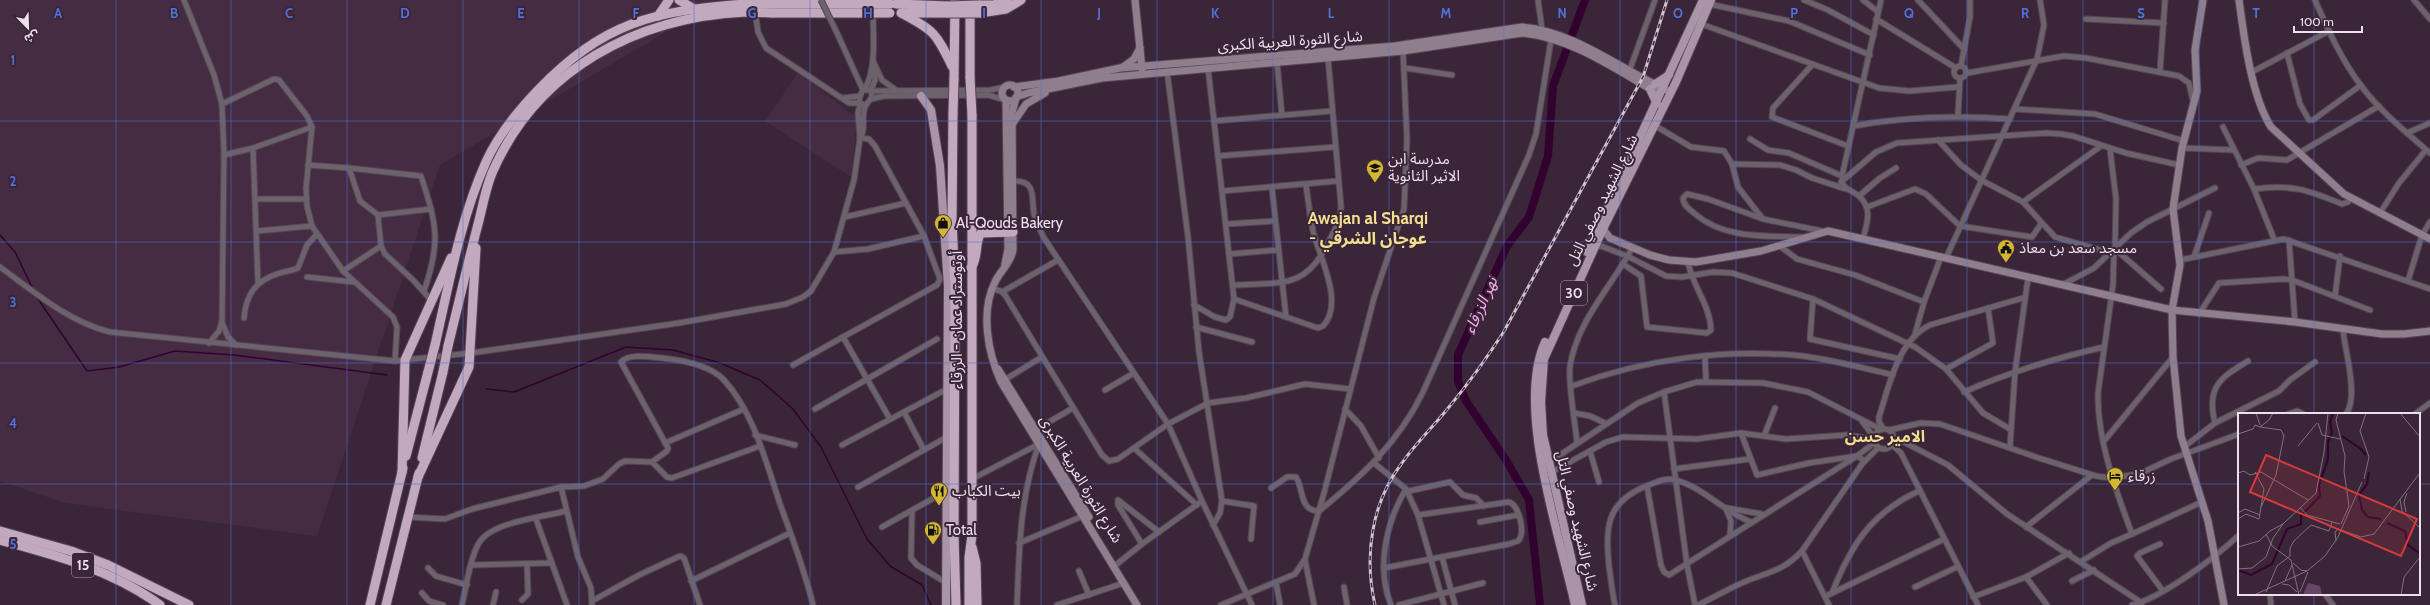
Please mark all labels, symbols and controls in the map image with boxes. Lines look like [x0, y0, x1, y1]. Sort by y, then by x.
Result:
text: A [54, 5, 63, 21]
text: B [170, 5, 178, 21]
text: C [285, 5, 293, 21]
text: D [400, 5, 410, 21]
text: E [517, 5, 525, 21]
text: F [633, 5, 640, 21]
text: G [748, 5, 757, 21]
text: H [863, 5, 873, 21]
text: I [982, 5, 986, 21]
text: J [1096, 5, 1101, 21]
text: K [1211, 5, 1220, 21]
text: L [1328, 5, 1335, 21]
text: M [1441, 5, 1452, 21]
text: N [1557, 5, 1567, 21]
text: O [1673, 5, 1683, 21]
text: P [1790, 5, 1798, 21]
text: Q [1904, 5, 1914, 21]
text: R [2021, 5, 2029, 21]
text: S [2137, 5, 2145, 21]
text: T [2252, 5, 2260, 21]
north arrow [8, 8, 48, 48]
scale bar [2294, 8, 2362, 34]
text: 100 m [2300, 14, 2334, 29]
street label: شارع الثورة العربية الكبرى [1217, 27, 1364, 58]
text: ش [22, 28, 42, 47]
text: 1 [11, 52, 15, 68]
street label: شارع الشهيد وصفي التل [1562, 131, 1644, 270]
place label: مدرسة ابن الاثير الثانوية [1388, 150, 1460, 185]
school or university icon: مدرسة ابن الاثير الثانوية [1365, 158, 1385, 183]
text: 2 [10, 173, 17, 189]
district label: Awajan al Sharqi - عوجان الشرقي [1308, 208, 1428, 252]
shop icon: Al-Qouds Bakery [933, 213, 953, 238]
place label: Al-Qouds Bakery [956, 214, 1063, 232]
public building icon: مسجد سعد بن معاذ [1996, 238, 2016, 263]
place label: مسجد سعد بن معاذ [2019, 239, 2137, 257]
street label: أوتوستراد عمان - الزرقاء [948, 251, 966, 389]
water label: نهر الزرقاء [1460, 273, 1502, 337]
road number: 30 [1561, 281, 1587, 305]
text: 3 [9, 294, 17, 310]
street label: شارع الثورة العربية الكبرى [1033, 412, 1126, 548]
inset map [2238, 413, 2420, 595]
text: 4 [9, 415, 17, 431]
district label: الامير حسن [1845, 427, 1925, 446]
street label: شارع الشهيد وصفي التل [1549, 449, 1602, 594]
hotel icon: زرقاء [2105, 466, 2125, 491]
place label: زرقاء [2128, 467, 2156, 485]
restaurant icon: بيت الكباب [929, 481, 949, 506]
place label: بيت الكباب [952, 482, 1021, 500]
fuel station icon: Total [923, 520, 943, 545]
place label: Total [946, 521, 977, 539]
text: 5 [10, 536, 17, 552]
road number: 15 [72, 553, 94, 577]

